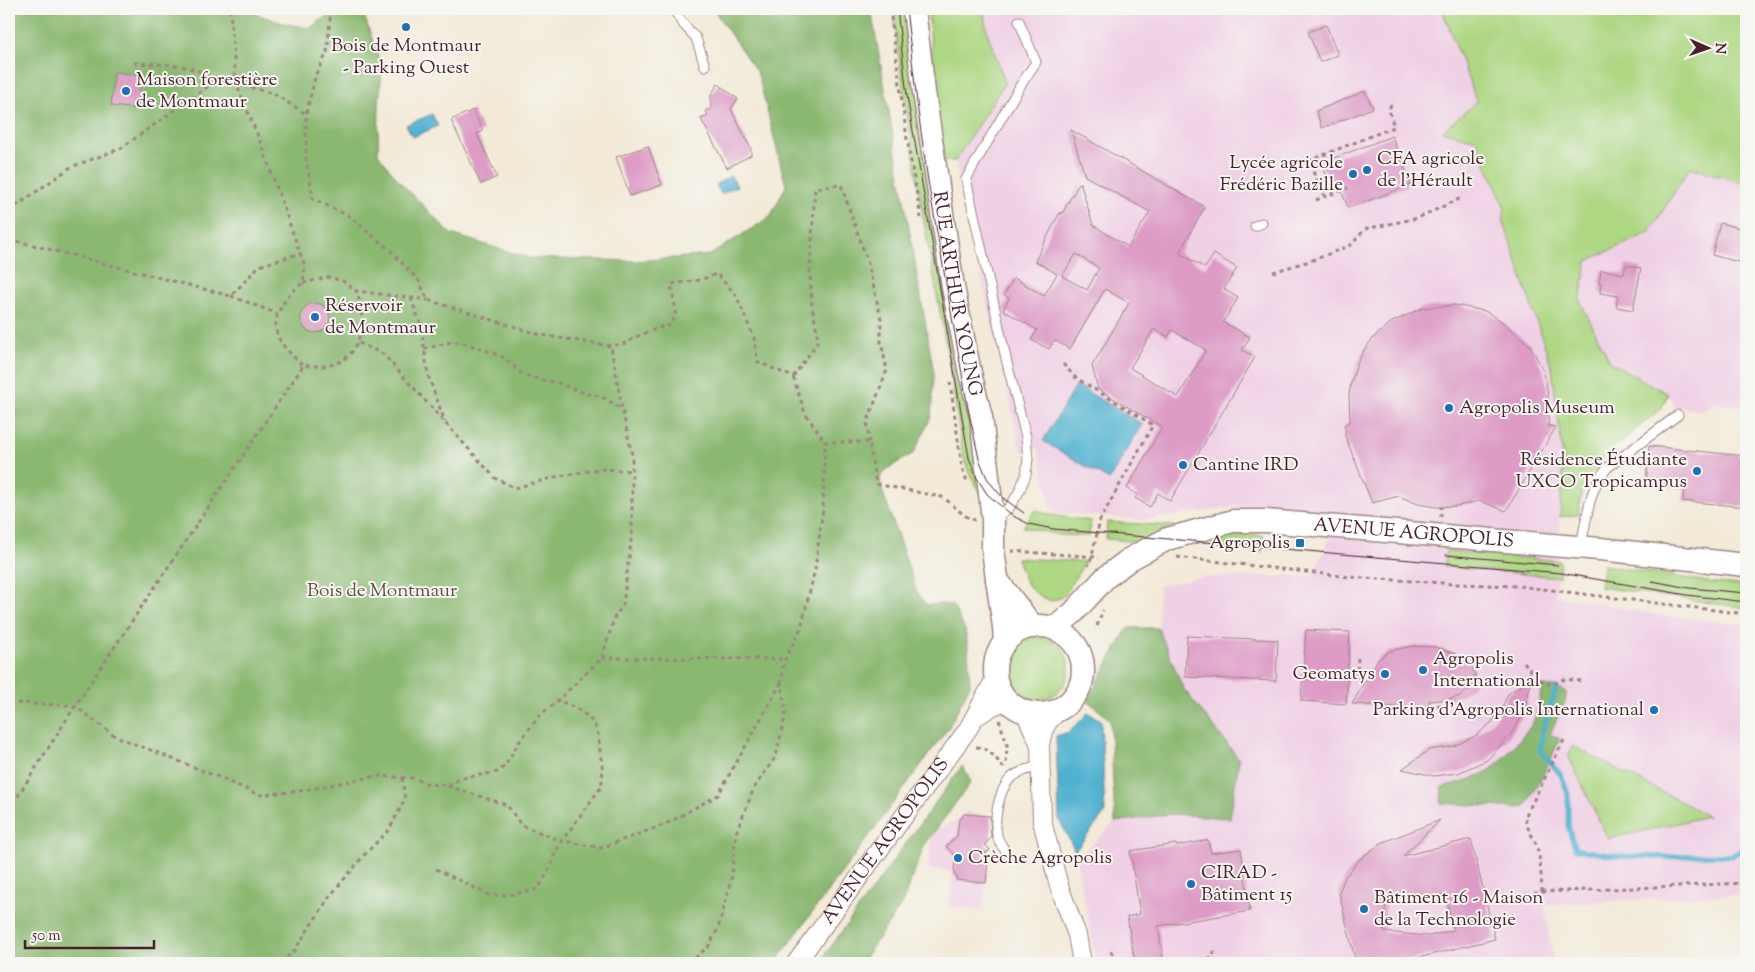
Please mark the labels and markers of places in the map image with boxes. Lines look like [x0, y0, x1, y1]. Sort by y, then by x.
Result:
marker: Bois de Montmaur - Parking Ouest [400, 21, 412, 33]
place label: Bois de Montmaur - Parking Ouest [331, 33, 481, 82]
place label: Maison forestière de Montmaur [136, 67, 278, 116]
marker: Maison forestière de Montmaur [120, 85, 132, 97]
place label: CFA agricole de l'Hérault [1377, 146, 1484, 195]
place label: Lycée agricole Frédéric Bazille [1220, 150, 1343, 199]
marker: CFA agricole de l'Hérault [1361, 164, 1373, 176]
marker: Lycée agricole Frédéric Bazille [1347, 168, 1359, 180]
place label: Réservoir de Montmaur [325, 293, 436, 342]
marker: Réservoir de Montmaur [309, 311, 321, 323]
place label: Agropolis Museum [1459, 395, 1615, 422]
marker: Agropolis Museum [1443, 402, 1455, 414]
place label: Résidence Étudiante UXCO Tropicampus [1516, 447, 1687, 496]
place label: Cantine IRD [1193, 452, 1299, 479]
marker: Cantine IRD [1177, 459, 1189, 471]
marker: Résidence Étudiante UXCO Tropicampus [1691, 465, 1703, 477]
place label: Agropolis [1209, 530, 1290, 557]
marker: Agropolis [1294, 537, 1306, 549]
place label: Agropolis International [1433, 646, 1540, 695]
place label: Geomatys [1293, 661, 1375, 688]
marker: Agropolis International [1417, 664, 1429, 676]
marker: Geomatys [1379, 668, 1391, 680]
place label: Parking d'Agropolis International [1373, 697, 1644, 724]
marker: Parking d'Agropolis International [1648, 704, 1660, 716]
place label: Crèche Agropolis [968, 845, 1112, 872]
marker: Crèche Agropolis [952, 852, 964, 864]
place label: CIRAD - Bâtiment 15 [1201, 860, 1293, 909]
marker: CIRAD - Bâtiment 15 [1185, 878, 1197, 890]
place label: Bâtiment 16 - Maison de la Technologie [1374, 885, 1544, 934]
marker: Bâtiment 16 - Maison de la Technologie [1358, 903, 1370, 915]

